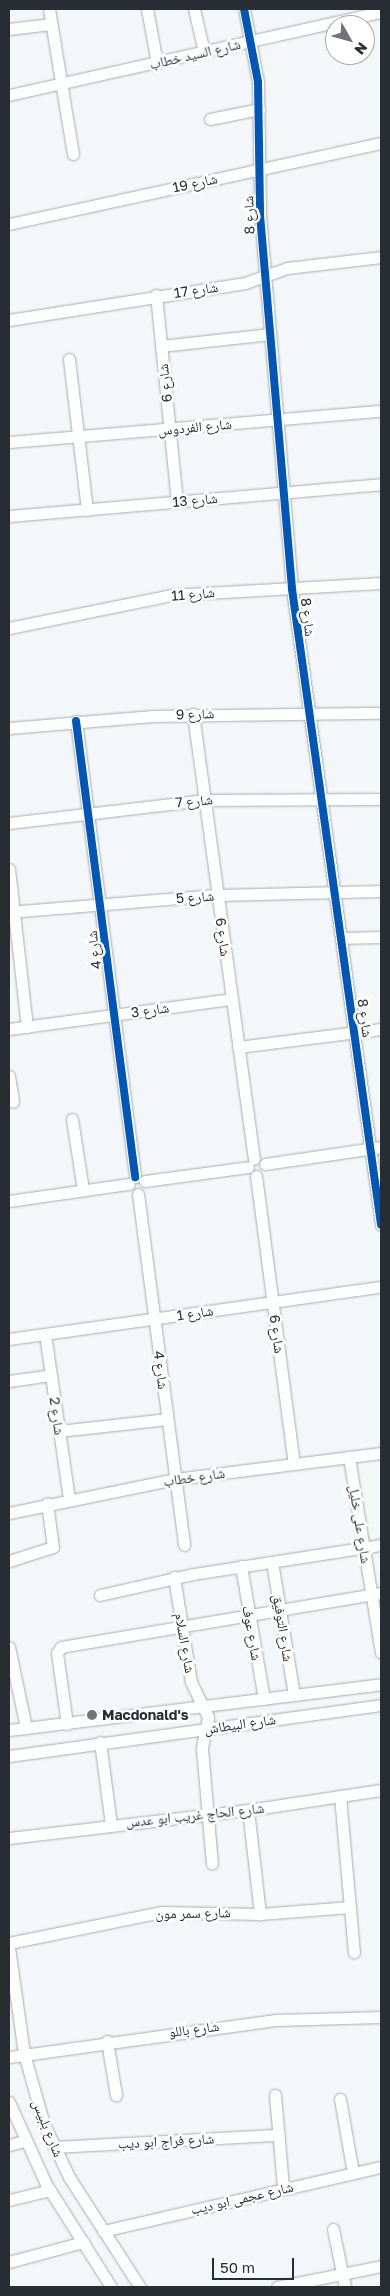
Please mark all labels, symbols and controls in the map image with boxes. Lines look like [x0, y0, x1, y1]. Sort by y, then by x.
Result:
north arrow [325, 15, 375, 65]
street label: شارع السيد خطاب [148, 35, 242, 73]
text: N [351, 39, 371, 58]
street label: شارع 19 [171, 170, 219, 196]
street label: شارع 8 [240, 195, 258, 235]
street label: شارع 17 [173, 279, 219, 301]
street label: شارع 6 [155, 363, 175, 403]
street label: شارع الفردوس [157, 415, 233, 439]
street label: شارع 13 [172, 490, 218, 510]
street label: شارع 11 [171, 584, 215, 604]
street label: شارع 8 [297, 597, 319, 637]
street label: شارع 9 [175, 705, 215, 723]
street label: شارع 7 [175, 791, 213, 811]
street label: شارع 5 [175, 887, 215, 907]
street label: شارع 6 [212, 917, 234, 957]
street label: شارع 4 [83, 930, 105, 970]
street label: شارع 8 [354, 998, 376, 1038]
street label: شارع 3 [130, 999, 170, 1021]
street label: شارع 1 [176, 1302, 214, 1324]
street label: شارع 6 [266, 1314, 288, 1354]
street label: شارع 4 [150, 1350, 172, 1390]
street label: شارع 2 [46, 1396, 68, 1436]
street label: شارع خطاب [162, 1464, 226, 1490]
street label: شارع على خليل [345, 1483, 375, 1565]
street label: شارع التوفيق [269, 1593, 297, 1663]
street label: شارع عوف [239, 1604, 265, 1662]
street label: شارع السلام [171, 1611, 199, 1675]
place label: Macdonald's [102, 1707, 189, 1723]
marker: Macdonald's [86, 1709, 98, 1721]
street label: شارع البيطاش [203, 1711, 277, 1737]
street label: شارع الحاج غريب ابو عدس [125, 1799, 265, 1831]
street label: شارع سمر مون [155, 1904, 231, 1922]
street label: شارع باللو [168, 2018, 220, 2040]
street label: شارع بلبيس [29, 2097, 67, 2159]
street label: شارع فراج ابو ديب [117, 2130, 215, 2152]
street label: شارع عجمى ابو ديب [189, 2178, 295, 2218]
scale bar [215, 2248, 298, 2280]
text: 50 m [220, 2258, 255, 2276]

